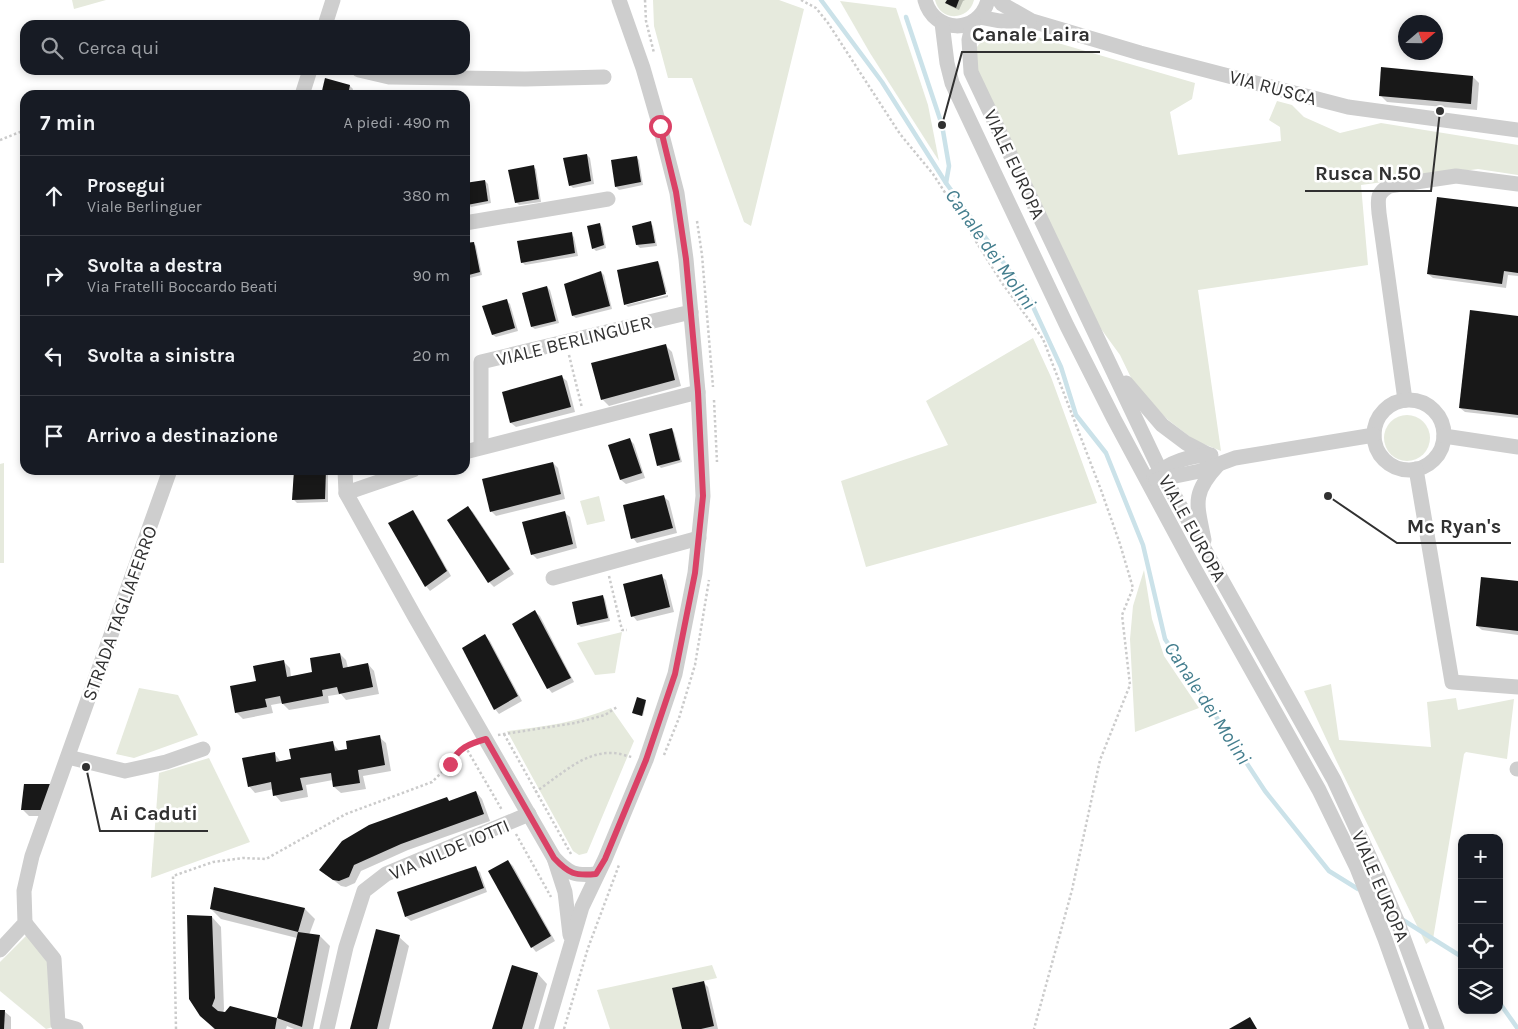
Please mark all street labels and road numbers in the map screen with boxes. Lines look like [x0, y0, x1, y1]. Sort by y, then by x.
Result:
street label: VIA RUSCA [1227, 66, 1319, 110]
street label: VIALE EUROPA [979, 106, 1049, 223]
street label: VIALE BERLINGUER [494, 311, 654, 371]
street label: VIALE EUROPA [1154, 471, 1231, 586]
street label: STRADA TAGLIAFERRO [78, 523, 162, 704]
street label: VIA NILDE IOTTI [386, 815, 513, 885]
street label: VIALE EUROPA [1347, 827, 1413, 945]

